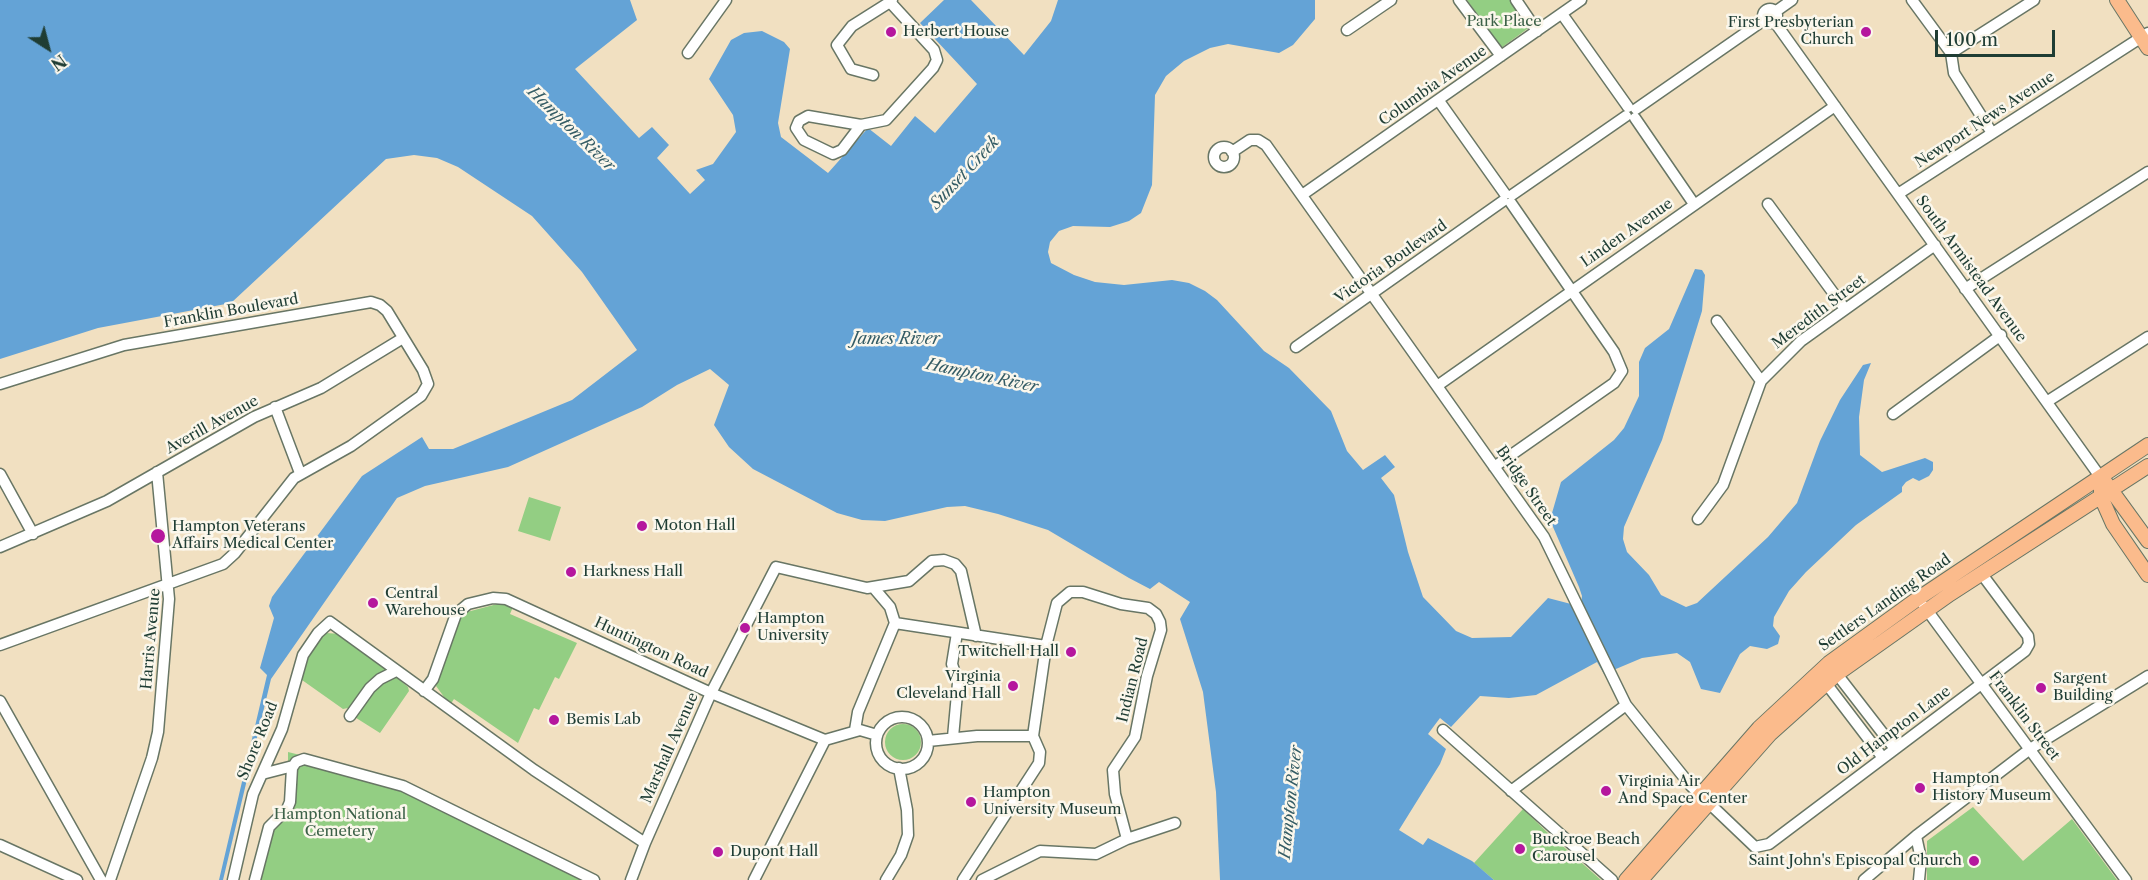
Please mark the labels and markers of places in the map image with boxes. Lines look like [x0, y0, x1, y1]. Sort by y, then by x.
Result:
place label: First Presbyterian Church [1728, 14, 1854, 49]
place label: Herbert House [903, 23, 1009, 41]
marker: Herbert House [884, 25, 898, 39]
marker: First Presbyterian Church [1859, 25, 1873, 39]
place label: Moton Hall [654, 517, 735, 535]
place label: Hampton Veterans Affairs Medical Center [172, 518, 333, 553]
marker: Moton Hall [635, 519, 649, 533]
marker: Hampton Veterans Affairs Medical Center [149, 527, 167, 545]
place label: Harkness Hall [583, 563, 683, 581]
marker: Harkness Hall [564, 565, 578, 579]
place label: Central Warehouse [385, 585, 465, 620]
marker: Central Warehouse [366, 596, 380, 610]
place label: Hampton University [757, 610, 829, 645]
marker: Hampton University [738, 621, 752, 635]
place label: Twitchell Hall [958, 643, 1059, 661]
marker: Twitchell Hall [1064, 645, 1078, 659]
place label: Virginia Cleveland Hall [896, 668, 1001, 703]
place label: Sargent Building [2053, 670, 2113, 705]
marker: Virginia Cleveland Hall [1006, 679, 1020, 693]
marker: Sargent Building [2034, 681, 2048, 695]
place label: Bemis Lab [566, 711, 641, 729]
marker: Bemis Lab [547, 713, 561, 727]
place label: Hampton History Museum [1932, 770, 2051, 805]
place label: Virginia Air And Space Center [1618, 773, 1747, 808]
marker: Hampton History Museum [1913, 781, 1927, 795]
place label: Hampton University Museum [983, 784, 1121, 819]
marker: Virginia Air And Space Center [1599, 784, 1613, 798]
marker: Hampton University Museum [964, 795, 978, 809]
place label: Buckroe Beach Carousel [1532, 831, 1640, 866]
marker: Buckroe Beach Carousel [1513, 842, 1527, 856]
place label: Dupont Hall [730, 843, 818, 861]
marker: Dupont Hall [711, 845, 725, 859]
place label: Saint John's Episcopal Church [1748, 852, 1962, 870]
marker: Saint John's Episcopal Church [1967, 854, 1981, 868]

